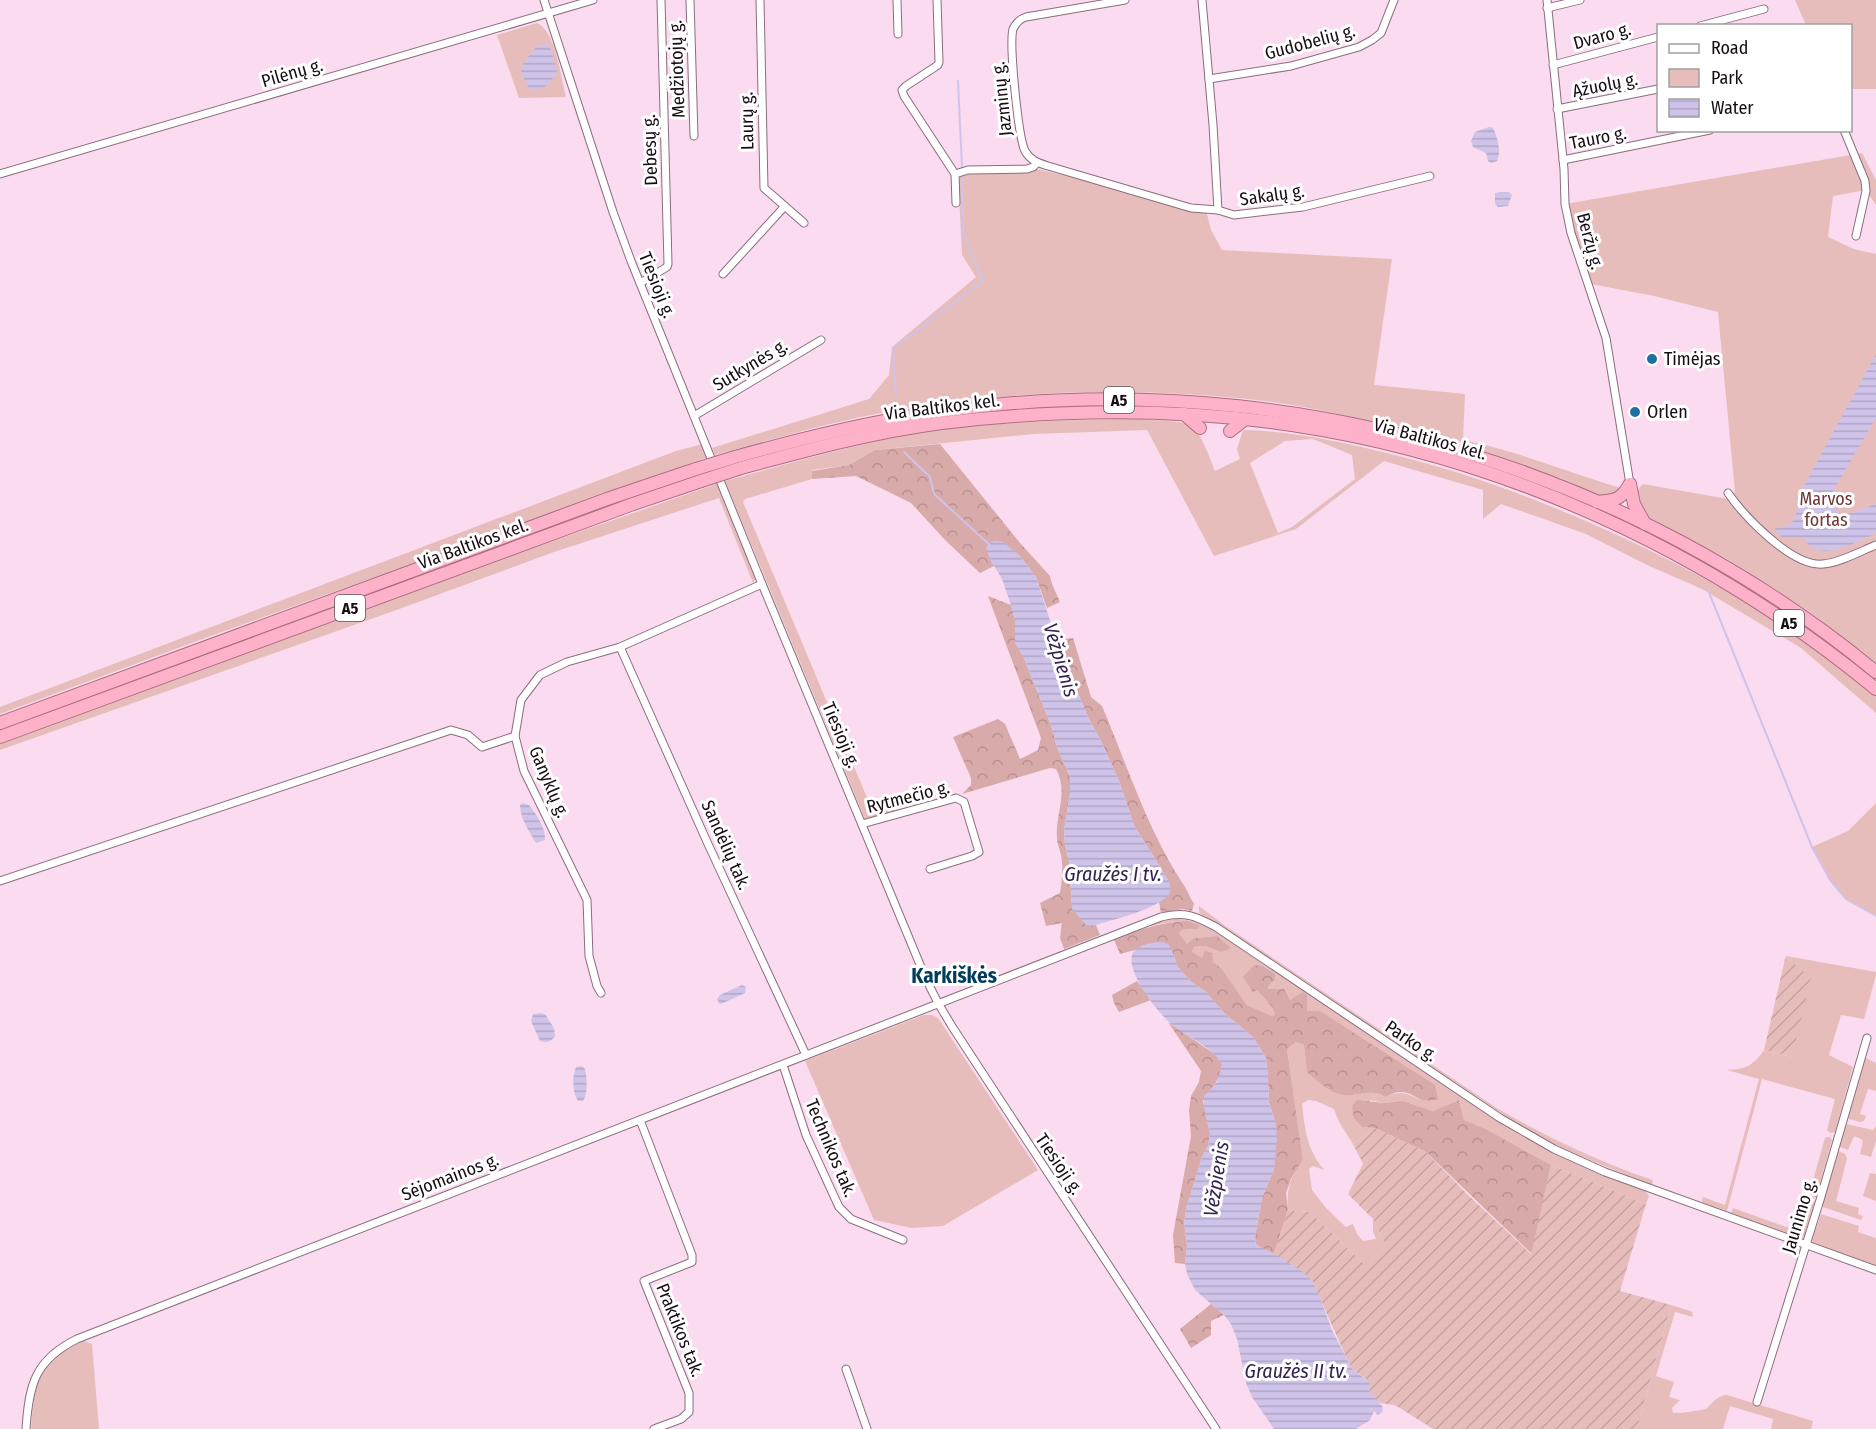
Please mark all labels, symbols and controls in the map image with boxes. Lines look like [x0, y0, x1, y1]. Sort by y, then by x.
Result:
street label: Dvaro g. [1571, 18, 1633, 54]
street label: Medžiotojų g. [664, 19, 690, 118]
street label: Gudobelių g. [1262, 19, 1358, 65]
legend [1657, 24, 1852, 132]
text: Road [1711, 37, 1748, 59]
street label: Pilėnų g. [259, 54, 325, 92]
street label: Jazminų g. [987, 61, 1017, 137]
text: Park [1711, 67, 1744, 89]
street label: Ąžuolų g. [1571, 68, 1640, 102]
street label: Laurų g. [735, 91, 759, 150]
text: Water [1711, 97, 1754, 119]
street label: Debesų g. [638, 114, 662, 186]
street label: Tauro g. [1568, 122, 1628, 154]
street label: Sakalų g. [1238, 180, 1306, 210]
street label: Beržų g. [1572, 210, 1608, 272]
street label: Tiesioji g. [634, 249, 680, 321]
street label: Sutkynės g. [709, 334, 791, 396]
place label: Timėjas [1664, 348, 1721, 370]
marker: Timėjas [1645, 352, 1659, 366]
road number: A5 [1104, 387, 1134, 413]
street label: Via Baltikos kel. [883, 389, 1001, 425]
place label: Orlen [1647, 401, 1688, 423]
marker: Orlen [1628, 405, 1642, 419]
street label: Via Baltikos kel. [1371, 413, 1489, 465]
park label: Marvos fortas [1800, 488, 1853, 531]
street label: Via Baltikos kel. [415, 514, 531, 574]
road number: A5 [335, 595, 365, 621]
road number: A5 [1774, 610, 1804, 636]
water label: Vėžpienis [1038, 620, 1084, 700]
street label: Tiesioji g. [817, 699, 865, 771]
street label: Ganyklų g. [524, 743, 574, 821]
street label: Rytmečio g. [864, 776, 952, 818]
street label: Sandėlių tak. [697, 797, 756, 893]
water label: Graužės I tv. [1064, 862, 1162, 886]
district label: Karkiškės [911, 963, 997, 989]
street label: Parko g. [1381, 1016, 1441, 1066]
street label: Technikos tak. [801, 1096, 861, 1200]
street label: Tiesioji g. [1031, 1129, 1088, 1199]
water label: Vėžpienis [1198, 1139, 1234, 1218]
street label: Sėjomainos g. [398, 1148, 502, 1206]
street label: Jaunimo g. [1777, 1176, 1821, 1256]
street label: Praktikos tak. [651, 1280, 709, 1380]
water label: Graužės II tv. [1245, 1359, 1347, 1383]

